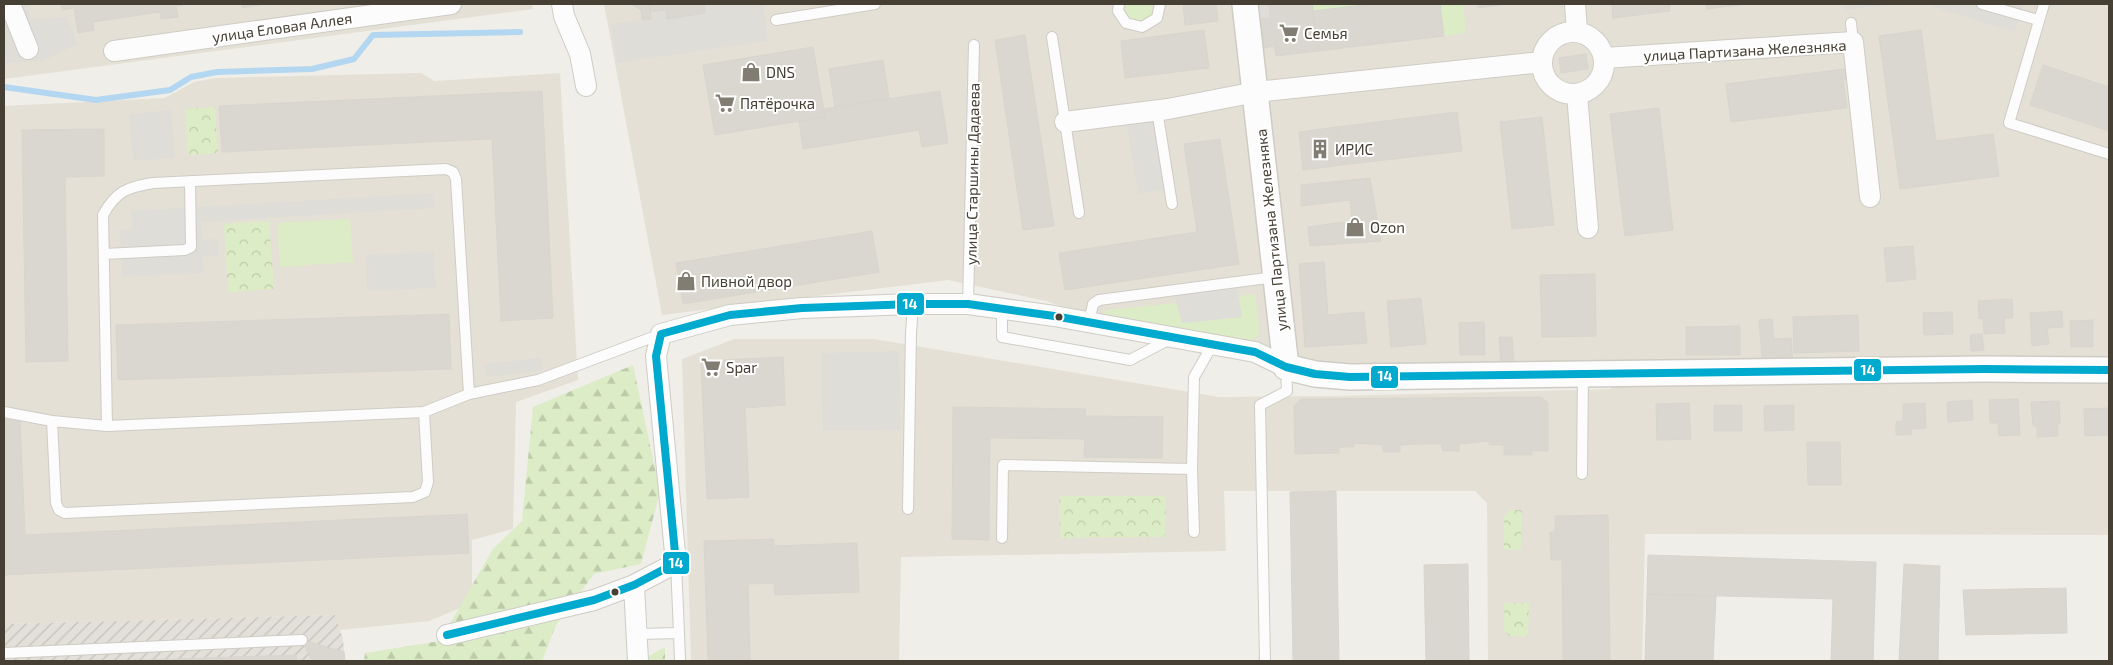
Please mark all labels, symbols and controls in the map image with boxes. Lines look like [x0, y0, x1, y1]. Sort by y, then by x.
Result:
street label: улица Еловая Аллея [211, 8, 353, 47]
supermarket icon: Семья [1278, 22, 1300, 44]
place label: Семья [1304, 24, 1348, 42]
street label: улица Партизана Железняка [1643, 36, 1847, 65]
shop icon: DNS [740, 61, 762, 83]
place label: DNS [766, 63, 795, 81]
street label: улица Старшины Дадаева [961, 83, 984, 265]
supermarket icon: Пятёрочка [714, 92, 736, 114]
place label: Пятёрочка [740, 94, 815, 112]
street label: улица Партизана Железняка [1251, 128, 1292, 332]
building icon: ИРИС [1309, 138, 1331, 160]
place label: ИРИС [1335, 140, 1374, 158]
shop icon: Ozon [1344, 216, 1366, 238]
place label: Ozon [1370, 218, 1405, 236]
shop icon: Пивной двор [675, 270, 697, 292]
place label: Пивной двор [701, 272, 792, 290]
line badge: 14 [896, 292, 925, 316]
text: 14 [903, 295, 918, 312]
unlabelled marker [1054, 312, 1064, 322]
supermarket icon: Spar [700, 356, 722, 378]
place label: Spar [726, 358, 757, 376]
line badge: 14 [1853, 358, 1882, 382]
text: 14 [1861, 361, 1876, 378]
line badge: 14 [1370, 365, 1399, 389]
text: 14 [1378, 367, 1393, 384]
line badge: 14 [662, 551, 690, 575]
text: 14 [669, 554, 684, 571]
unlabelled marker [610, 587, 620, 597]

